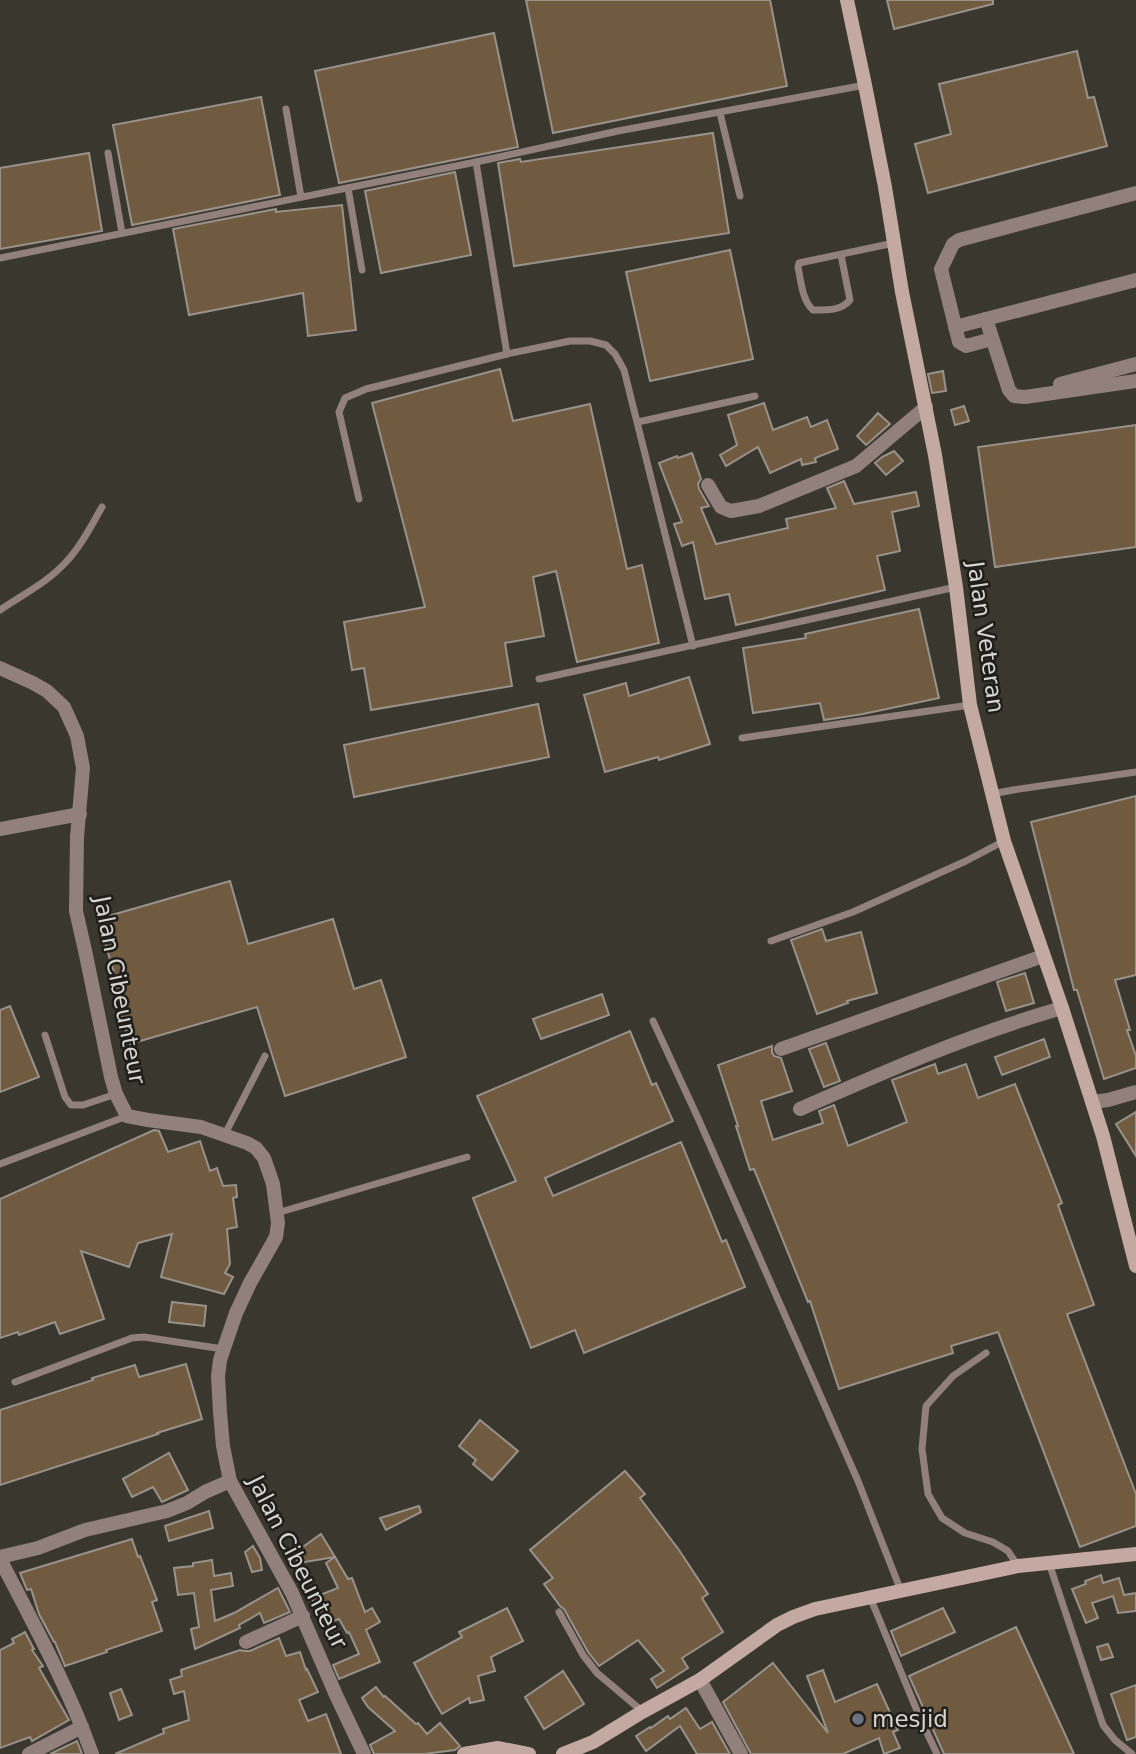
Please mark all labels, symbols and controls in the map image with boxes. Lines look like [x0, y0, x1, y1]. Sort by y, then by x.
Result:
street label: Jalan Veteran [962, 558, 1009, 714]
street label: Jalan Cibeunteur [89, 892, 151, 1087]
street label: Jalan Cibeunteur [242, 1469, 353, 1653]
place label: mesjid [872, 1706, 948, 1732]
marker: mesjid [850, 1711, 866, 1727]

